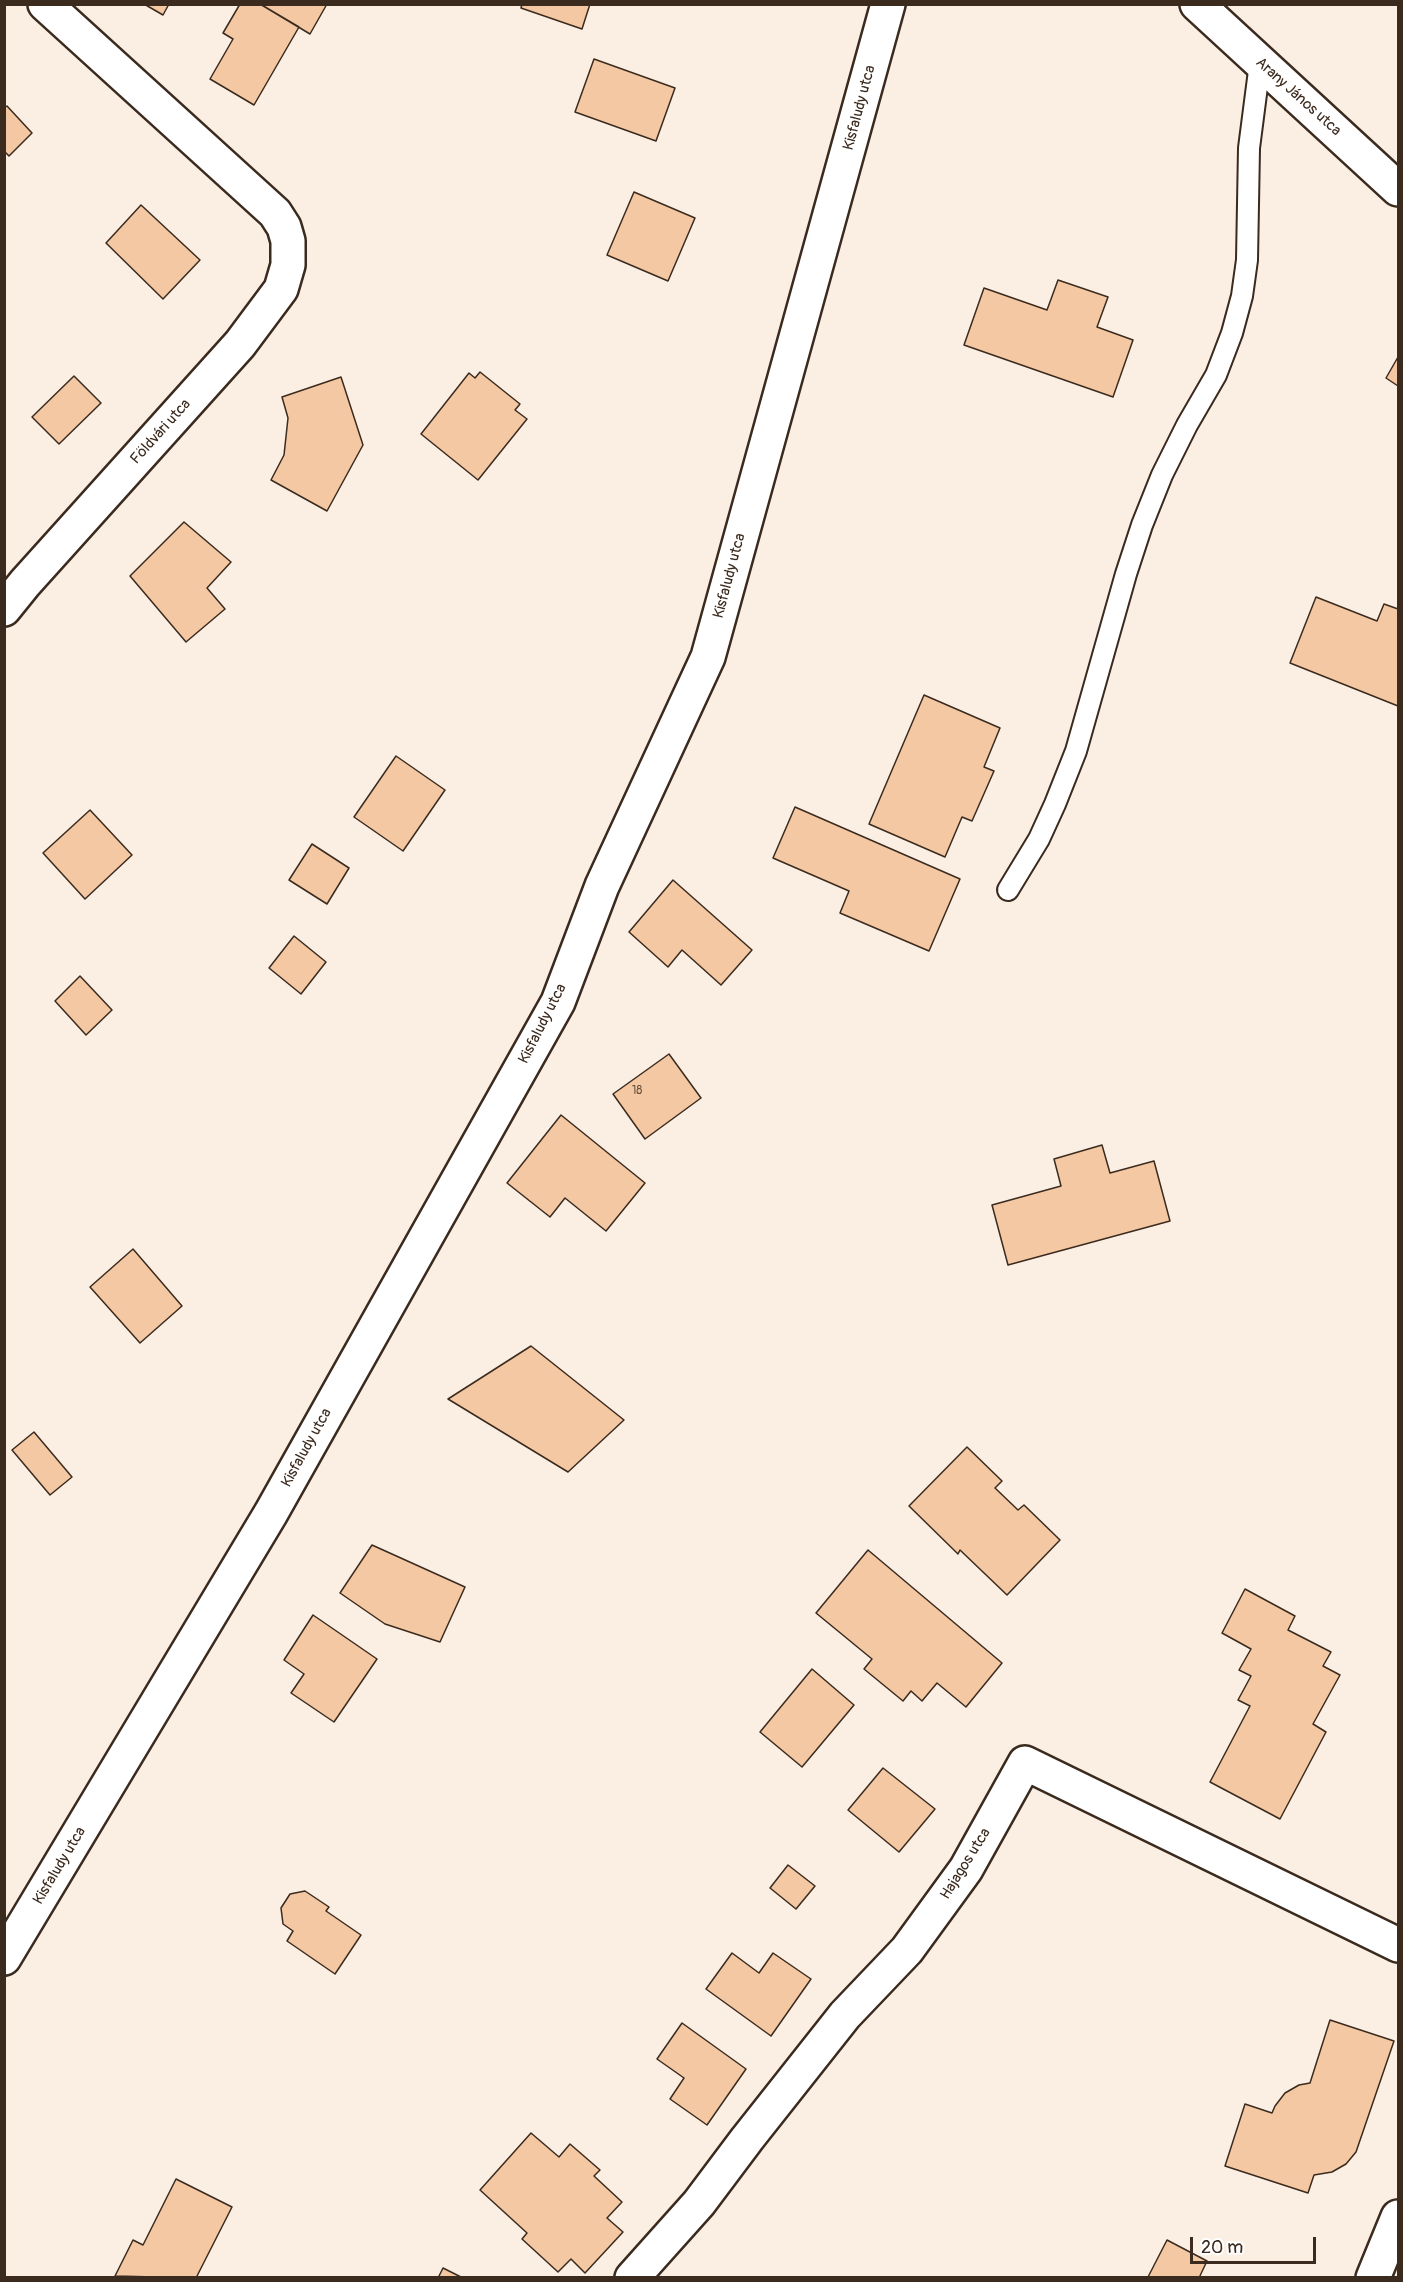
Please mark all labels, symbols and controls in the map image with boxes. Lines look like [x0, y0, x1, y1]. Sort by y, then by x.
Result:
street label: Arany János utca [1252, 54, 1344, 140]
street label: Kisfaludy utca [840, 64, 880, 152]
street label: Földvári utca [127, 396, 195, 468]
street label: Kisfaludy utca [710, 532, 750, 620]
street label: Kisfaludy utca [515, 981, 571, 1067]
house number: 18 [632, 1084, 642, 1098]
street label: Kisfaludy utca [278, 1406, 336, 1490]
street label: Kisfaludy utca [30, 1824, 90, 1908]
street label: Hajagos utca [937, 1825, 995, 1903]
scale bar [1193, 2225, 1319, 2263]
text: 20 m [1201, 2236, 1243, 2259]

